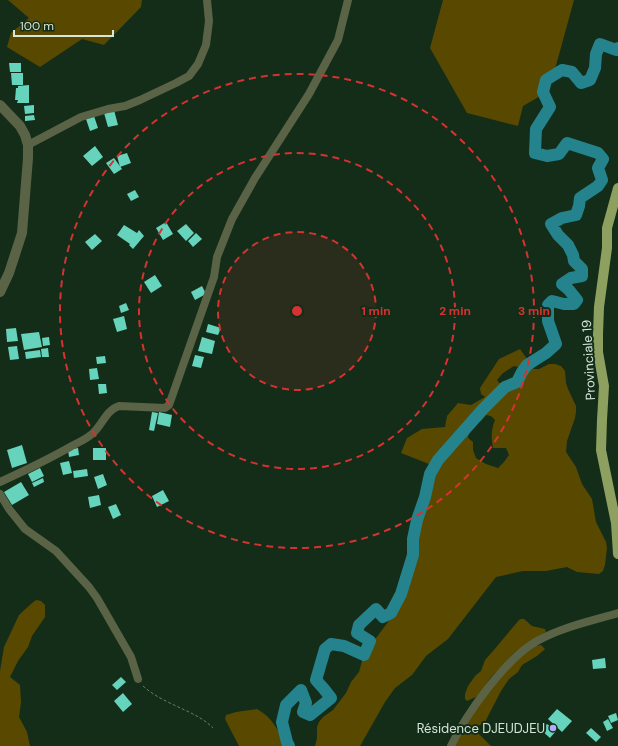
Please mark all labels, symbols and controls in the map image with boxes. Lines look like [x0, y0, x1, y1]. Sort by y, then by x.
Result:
scale bar [14, 12, 113, 38]
text: 100 m [20, 18, 54, 34]
text: 1 min [361, 303, 391, 319]
text: 2 min [439, 303, 471, 319]
text: 3 min [518, 303, 550, 319]
centre of rings [290, 304, 304, 318]
street label: Provinciale 19 [578, 319, 599, 401]
place label: Résidence DJEUDJEU [417, 720, 545, 737]
marker: Résidence DJEUDJEU [548, 723, 558, 733]

